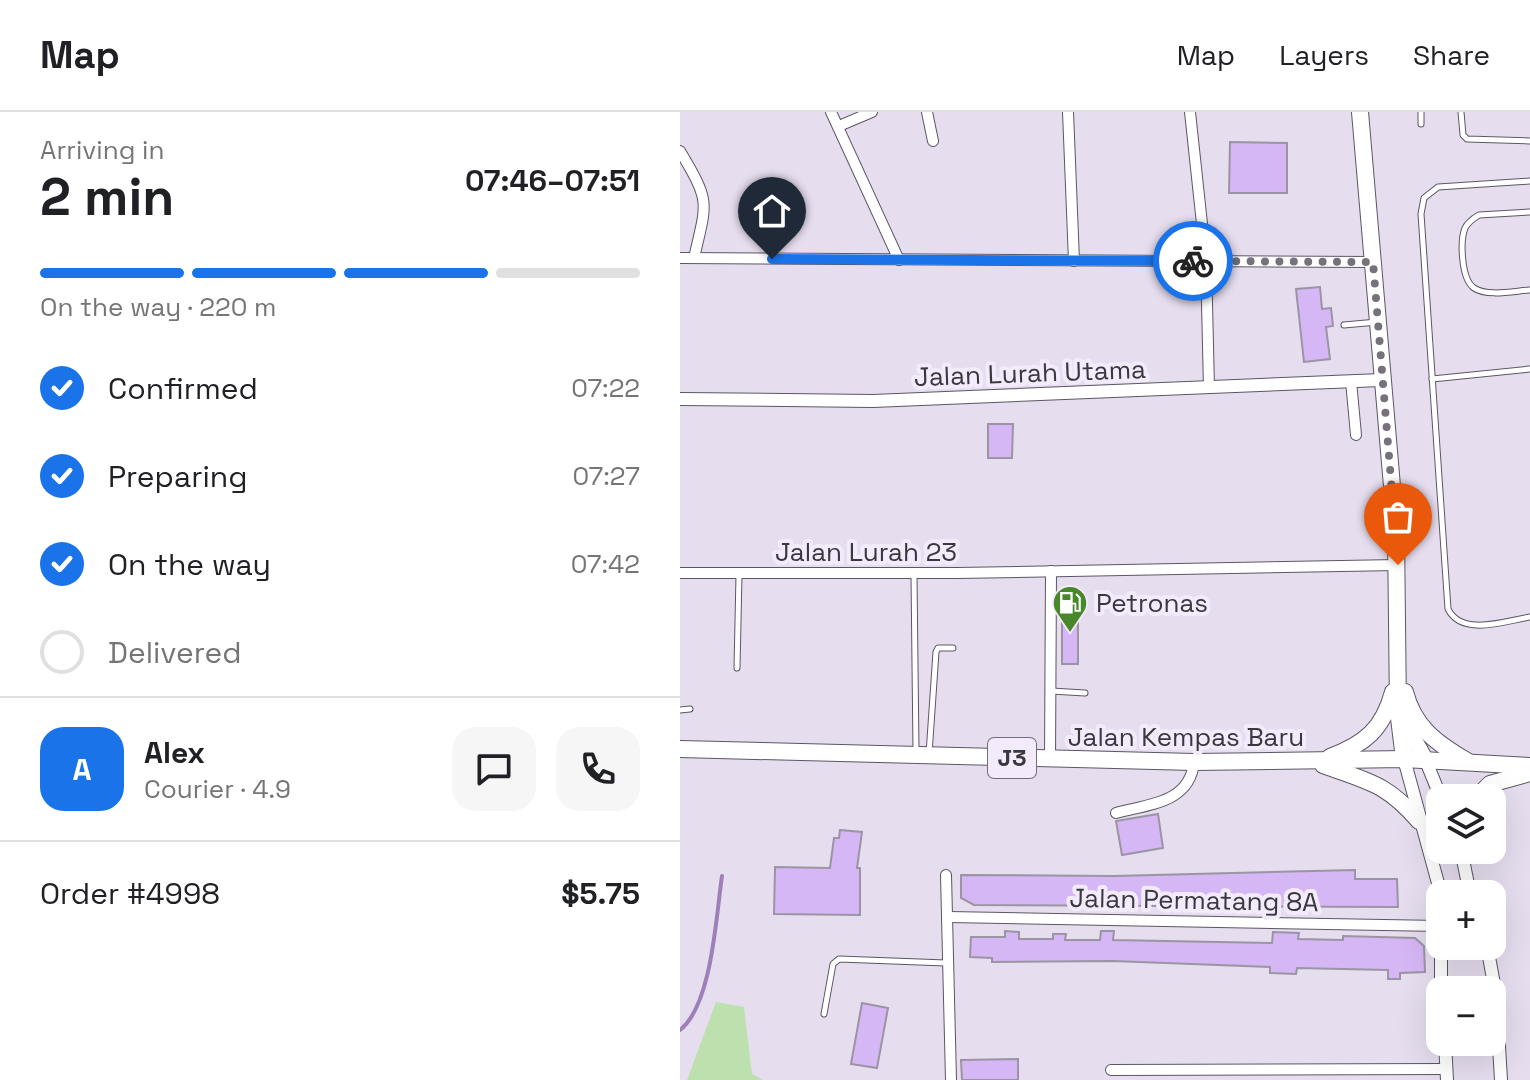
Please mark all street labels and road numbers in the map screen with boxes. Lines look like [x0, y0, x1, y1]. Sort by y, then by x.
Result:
street label: Jalan Lurah Utama [913, 352, 1147, 394]
street label: Jalan Lurah 23 [775, 535, 957, 569]
street label: Jalan Kempas Baru [1068, 720, 1304, 754]
road number: J3 [988, 738, 1036, 778]
street label: Jalan Permatang 8A [1069, 881, 1319, 919]

